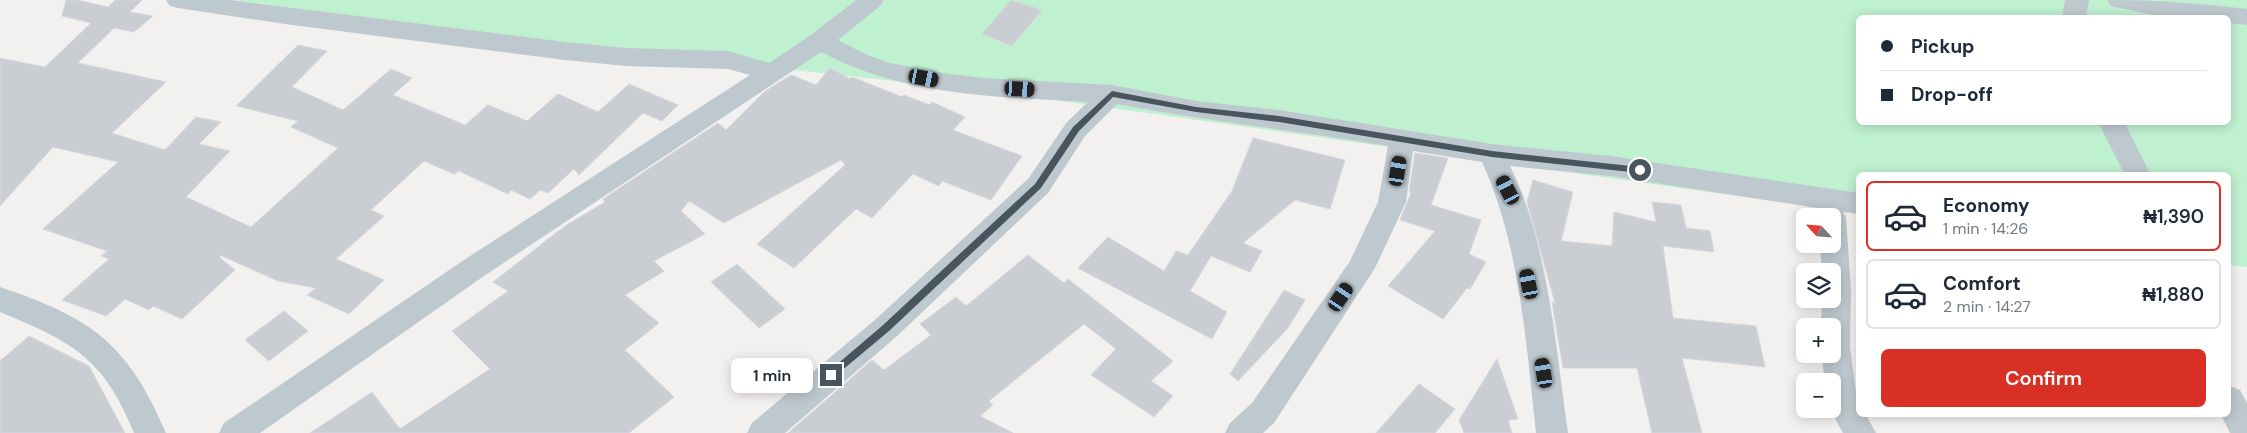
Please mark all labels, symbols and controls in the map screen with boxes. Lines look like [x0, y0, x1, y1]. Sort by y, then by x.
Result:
text: Pickup [1911, 34, 1975, 59]
car [907, 68, 940, 88]
car [1004, 81, 1035, 97]
text: Drop-off [1911, 82, 1993, 107]
car [1388, 155, 1407, 187]
route start [1629, 159, 1651, 181]
car [1494, 173, 1521, 207]
text: Economy [1943, 193, 2030, 218]
icon: car [1883, 194, 1928, 239]
text: ₦1,390 [2143, 204, 2204, 229]
north arrow [1796, 208, 1841, 252]
map controls [1796, 208, 1841, 418]
text: 1 min · 14:26 [1943, 218, 2028, 239]
button: layers [1796, 263, 1841, 308]
car [1518, 268, 1539, 300]
text: Comfort [1943, 271, 2021, 296]
icon: car [1883, 272, 1928, 317]
car [1326, 280, 1355, 314]
text: ₦1,880 [2142, 282, 2204, 307]
text: 2 min · 14:27 [1943, 296, 2031, 317]
button: + [1796, 318, 1841, 363]
button: Confirm [1881, 349, 2206, 407]
car [1534, 357, 1553, 389]
callout: 1 min [731, 358, 814, 392]
route end [820, 364, 842, 386]
text: 1 min [753, 365, 791, 386]
button: − [1796, 373, 1841, 418]

